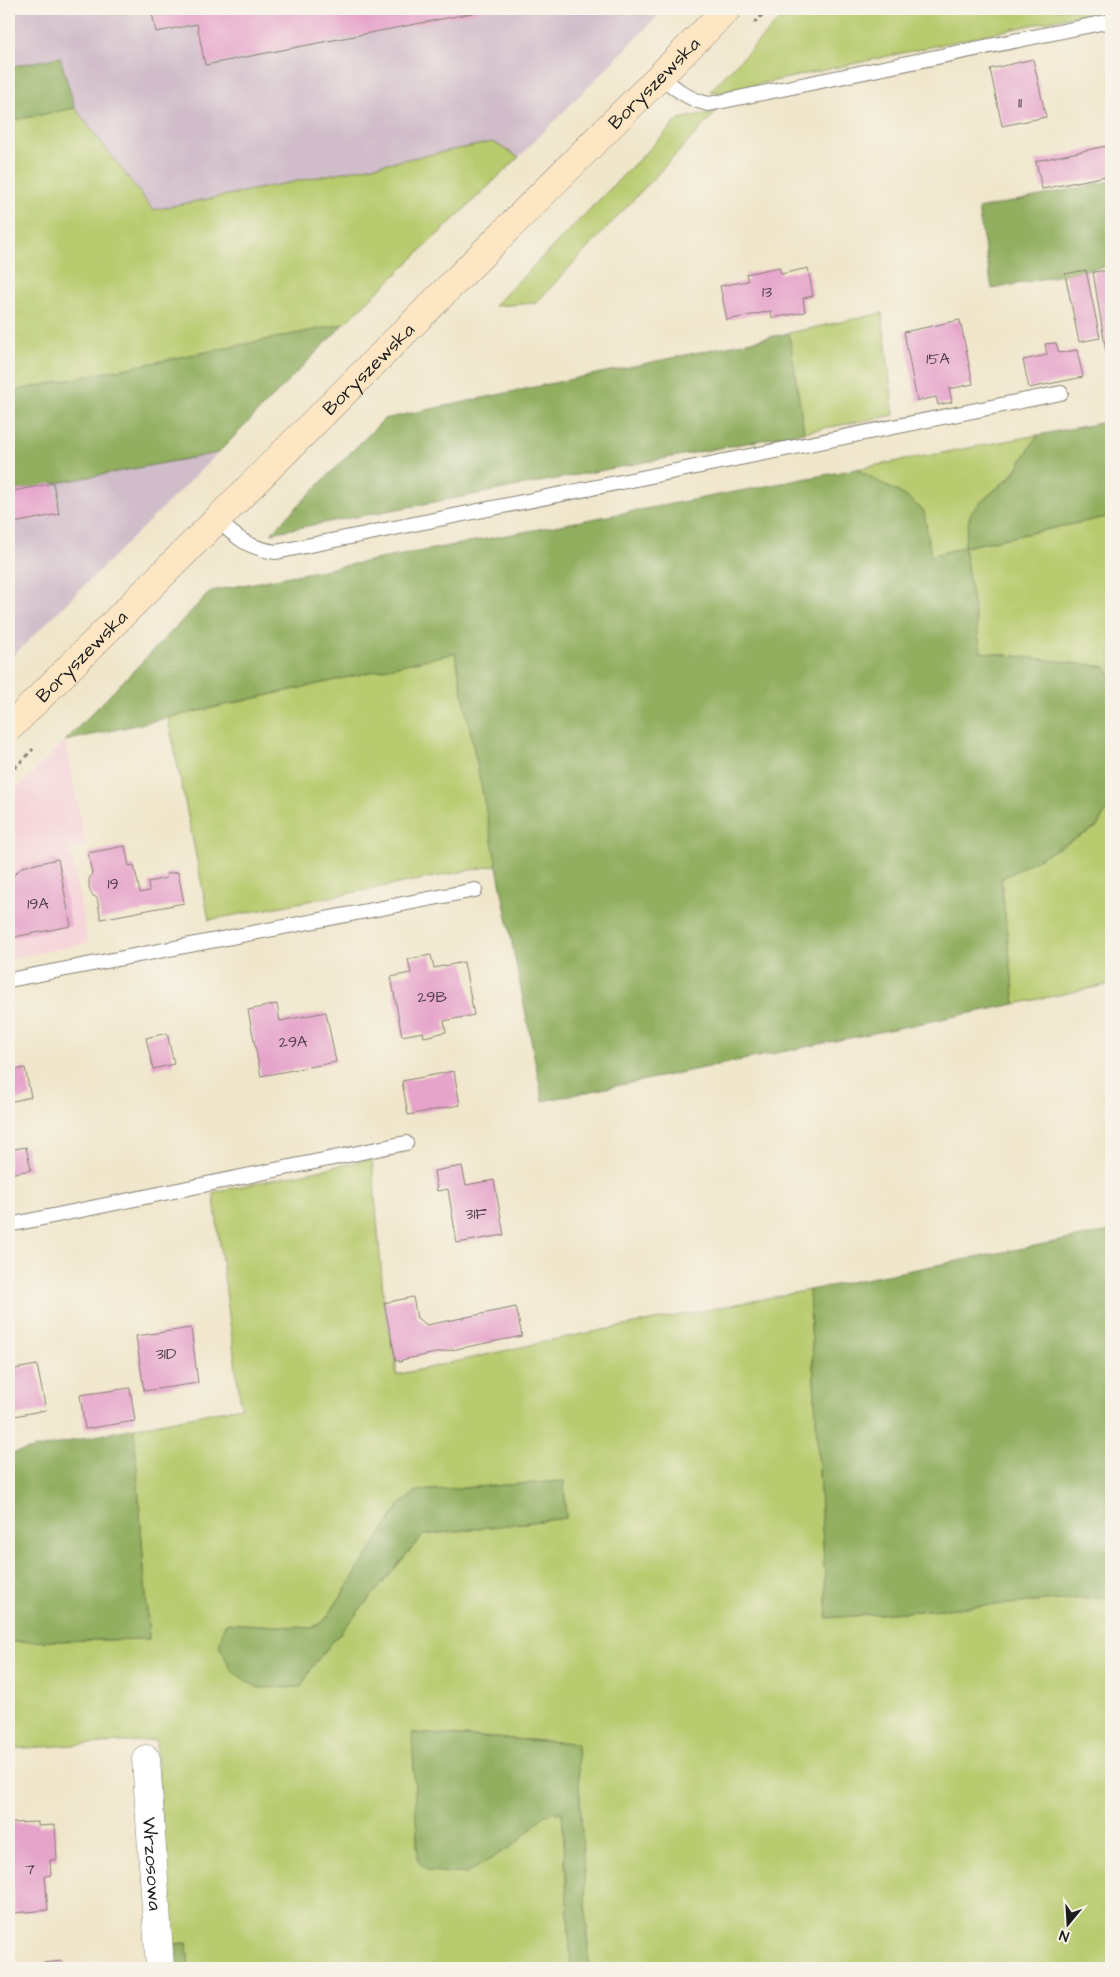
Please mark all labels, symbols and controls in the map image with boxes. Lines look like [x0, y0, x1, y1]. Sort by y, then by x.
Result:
street label: Boryszewska [602, 31, 707, 136]
house number: 11 [1018, 92, 1022, 114]
house number: 13 [762, 281, 772, 303]
street label: Boryszewska [317, 317, 421, 422]
house number: 15A [926, 348, 950, 370]
street label: Boryszewska [30, 604, 135, 709]
house number: 19 [107, 873, 119, 895]
house number: 19A [27, 893, 49, 915]
house number: 29B [417, 986, 447, 1008]
house number: 29A [279, 1031, 307, 1053]
house number: 31F [465, 1203, 487, 1225]
house number: 31D [156, 1343, 176, 1365]
street label: Wrzosowa [135, 1816, 168, 1912]
house number: 7 [25, 1858, 35, 1880]
north arrow [1042, 1900, 1092, 1950]
text: N [1057, 1924, 1072, 1946]

